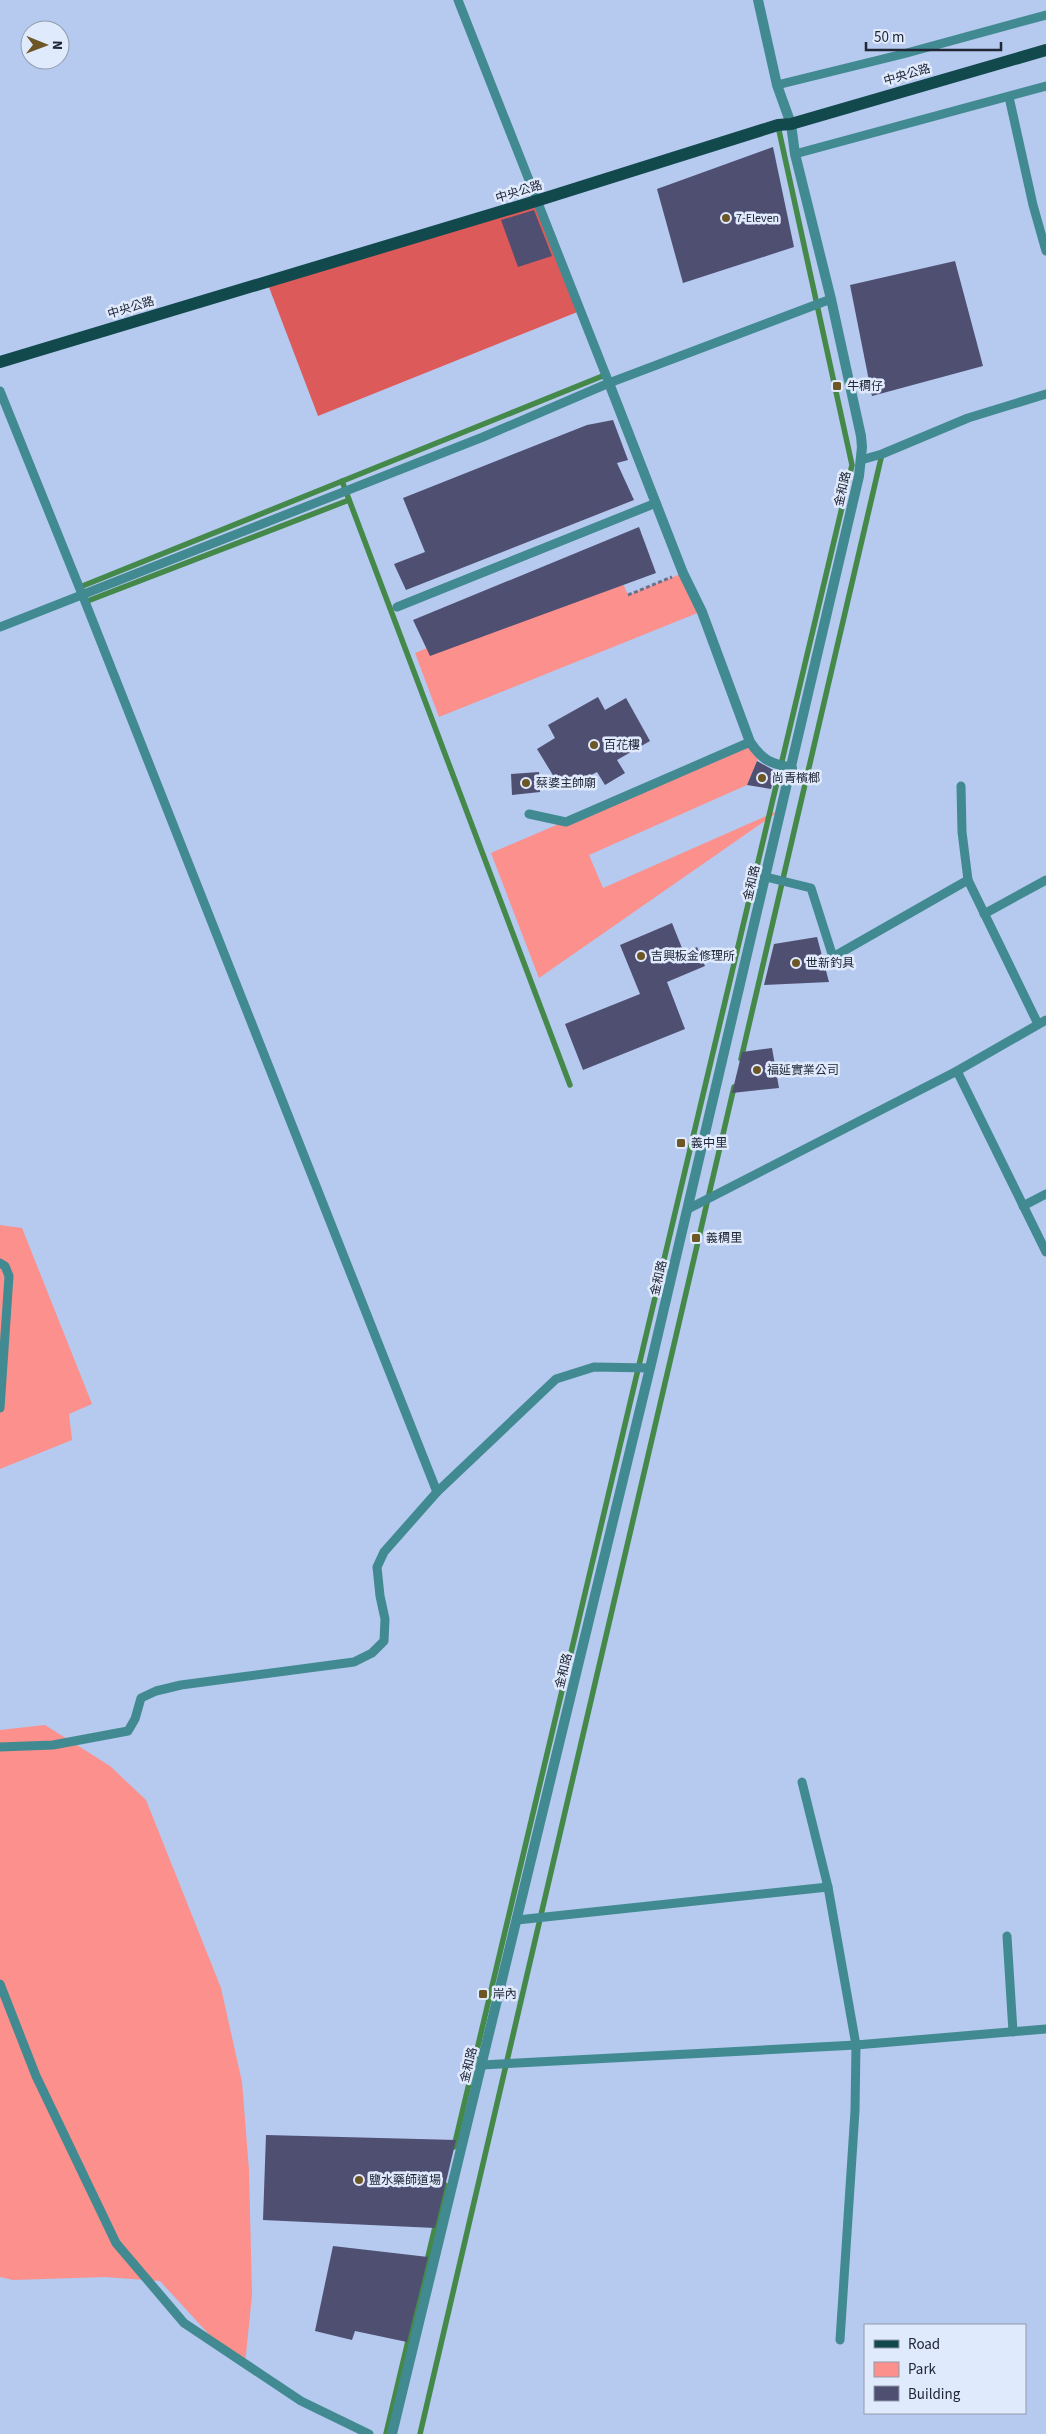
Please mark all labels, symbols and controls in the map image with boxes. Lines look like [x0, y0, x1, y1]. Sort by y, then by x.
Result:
north arrow [20, 20, 70, 70]
scale bar [866, 20, 1001, 52]
text: 50 m [874, 27, 904, 48]
text: N [47, 40, 67, 50]
street label: 中央公路 [882, 60, 932, 90]
street label: 中央公路 [494, 177, 544, 207]
place label: 7-Eleven [736, 210, 779, 227]
marker: 7-Eleven [720, 212, 732, 224]
street label: 中央公路 [106, 293, 156, 323]
place label: 牛稠仔 [847, 378, 883, 395]
marker: 牛稠仔 [831, 380, 843, 392]
street label: 金和路 [831, 470, 855, 508]
place label: 百花樓 [604, 737, 640, 754]
marker: 百花樓 [588, 739, 600, 751]
place label: 尚青檳榔 [772, 770, 820, 787]
marker: 尚青檳榔 [756, 772, 768, 784]
place label: 蔡婆主帥廟 [536, 775, 596, 792]
marker: 蔡婆主帥廟 [520, 777, 532, 789]
street label: 金和路 [740, 864, 764, 902]
place label: 吉興板金修理所 [651, 948, 735, 965]
marker: 吉興板金修理所 [635, 950, 647, 962]
place label: 世新釣具 [806, 955, 854, 972]
marker: 世新釣具 [790, 957, 802, 969]
place label: 福延實業公司 [767, 1062, 839, 1079]
marker: 福延實業公司 [751, 1064, 763, 1076]
place label: 義中里 [691, 1135, 727, 1152]
marker: 義中里 [675, 1137, 687, 1149]
place label: 義稠里 [706, 1230, 742, 1247]
marker: 義稠里 [690, 1232, 702, 1244]
street label: 金和路 [647, 1259, 671, 1297]
street label: 金和路 [551, 1651, 577, 1691]
place label: 岸內 [493, 1986, 517, 2003]
marker: 岸內 [477, 1988, 489, 2000]
street label: 金和路 [456, 2045, 482, 2085]
place label: 鹽水藥師道場 [369, 2172, 441, 2189]
marker: 鹽水藥師道場 [353, 2174, 365, 2186]
legend [864, 2324, 1026, 2414]
text: Road [908, 2334, 940, 2355]
text: Park [908, 2359, 937, 2380]
text: Building [908, 2384, 961, 2405]

